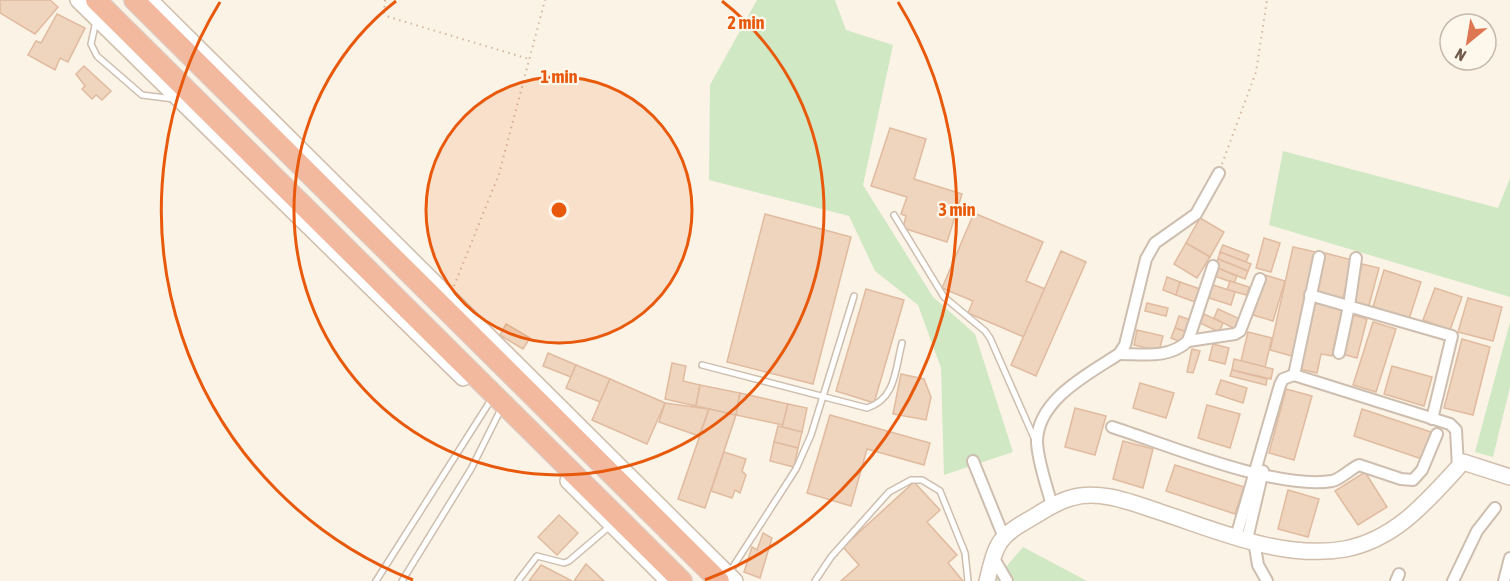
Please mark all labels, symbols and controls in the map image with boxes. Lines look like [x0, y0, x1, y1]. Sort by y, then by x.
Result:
text: 2 min [728, 12, 765, 33]
north arrow [1438, 12, 1498, 72]
text: N [1452, 45, 1469, 65]
text: 1 min [541, 66, 578, 87]
text: 3 min [939, 199, 976, 220]
centre of rings [549, 200, 569, 220]

